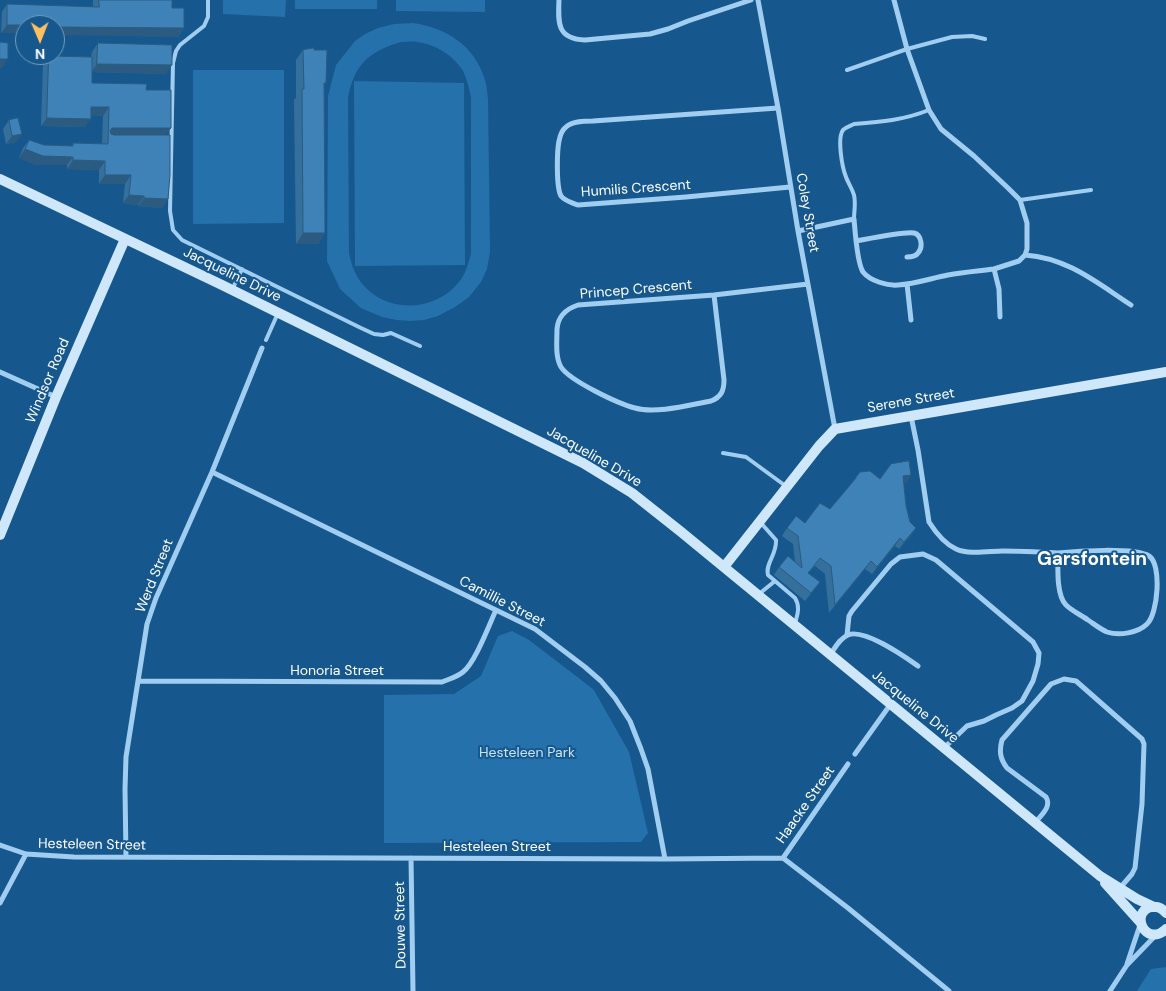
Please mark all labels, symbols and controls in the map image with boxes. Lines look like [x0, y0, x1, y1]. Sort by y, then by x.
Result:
north arrow [15, 15, 65, 65]
text: N [35, 45, 46, 63]
street label: Coley Street [792, 172, 822, 254]
street label: Humilis Crescent [581, 177, 691, 201]
street label: Jacqueline Drive [180, 244, 284, 306]
street label: Princep Crescent [579, 277, 693, 303]
street label: Windsor Road [23, 336, 73, 426]
street label: Serene Street [866, 385, 956, 417]
street label: Jacqueline Drive [544, 423, 644, 491]
street label: Werd Street [133, 537, 177, 615]
district label: Garsfontein [1037, 549, 1147, 571]
street label: Camillie Street [456, 573, 548, 631]
street label: Honoria Street [290, 663, 384, 679]
street label: Jacqueline Drive [868, 667, 962, 747]
park label: Hesteleen Park [479, 745, 575, 761]
street label: Haacke Street [773, 763, 839, 847]
street label: Hesteleen Street [38, 836, 146, 854]
street label: Hesteleen Street [443, 839, 551, 855]
street label: Douwe Street [392, 881, 410, 969]

